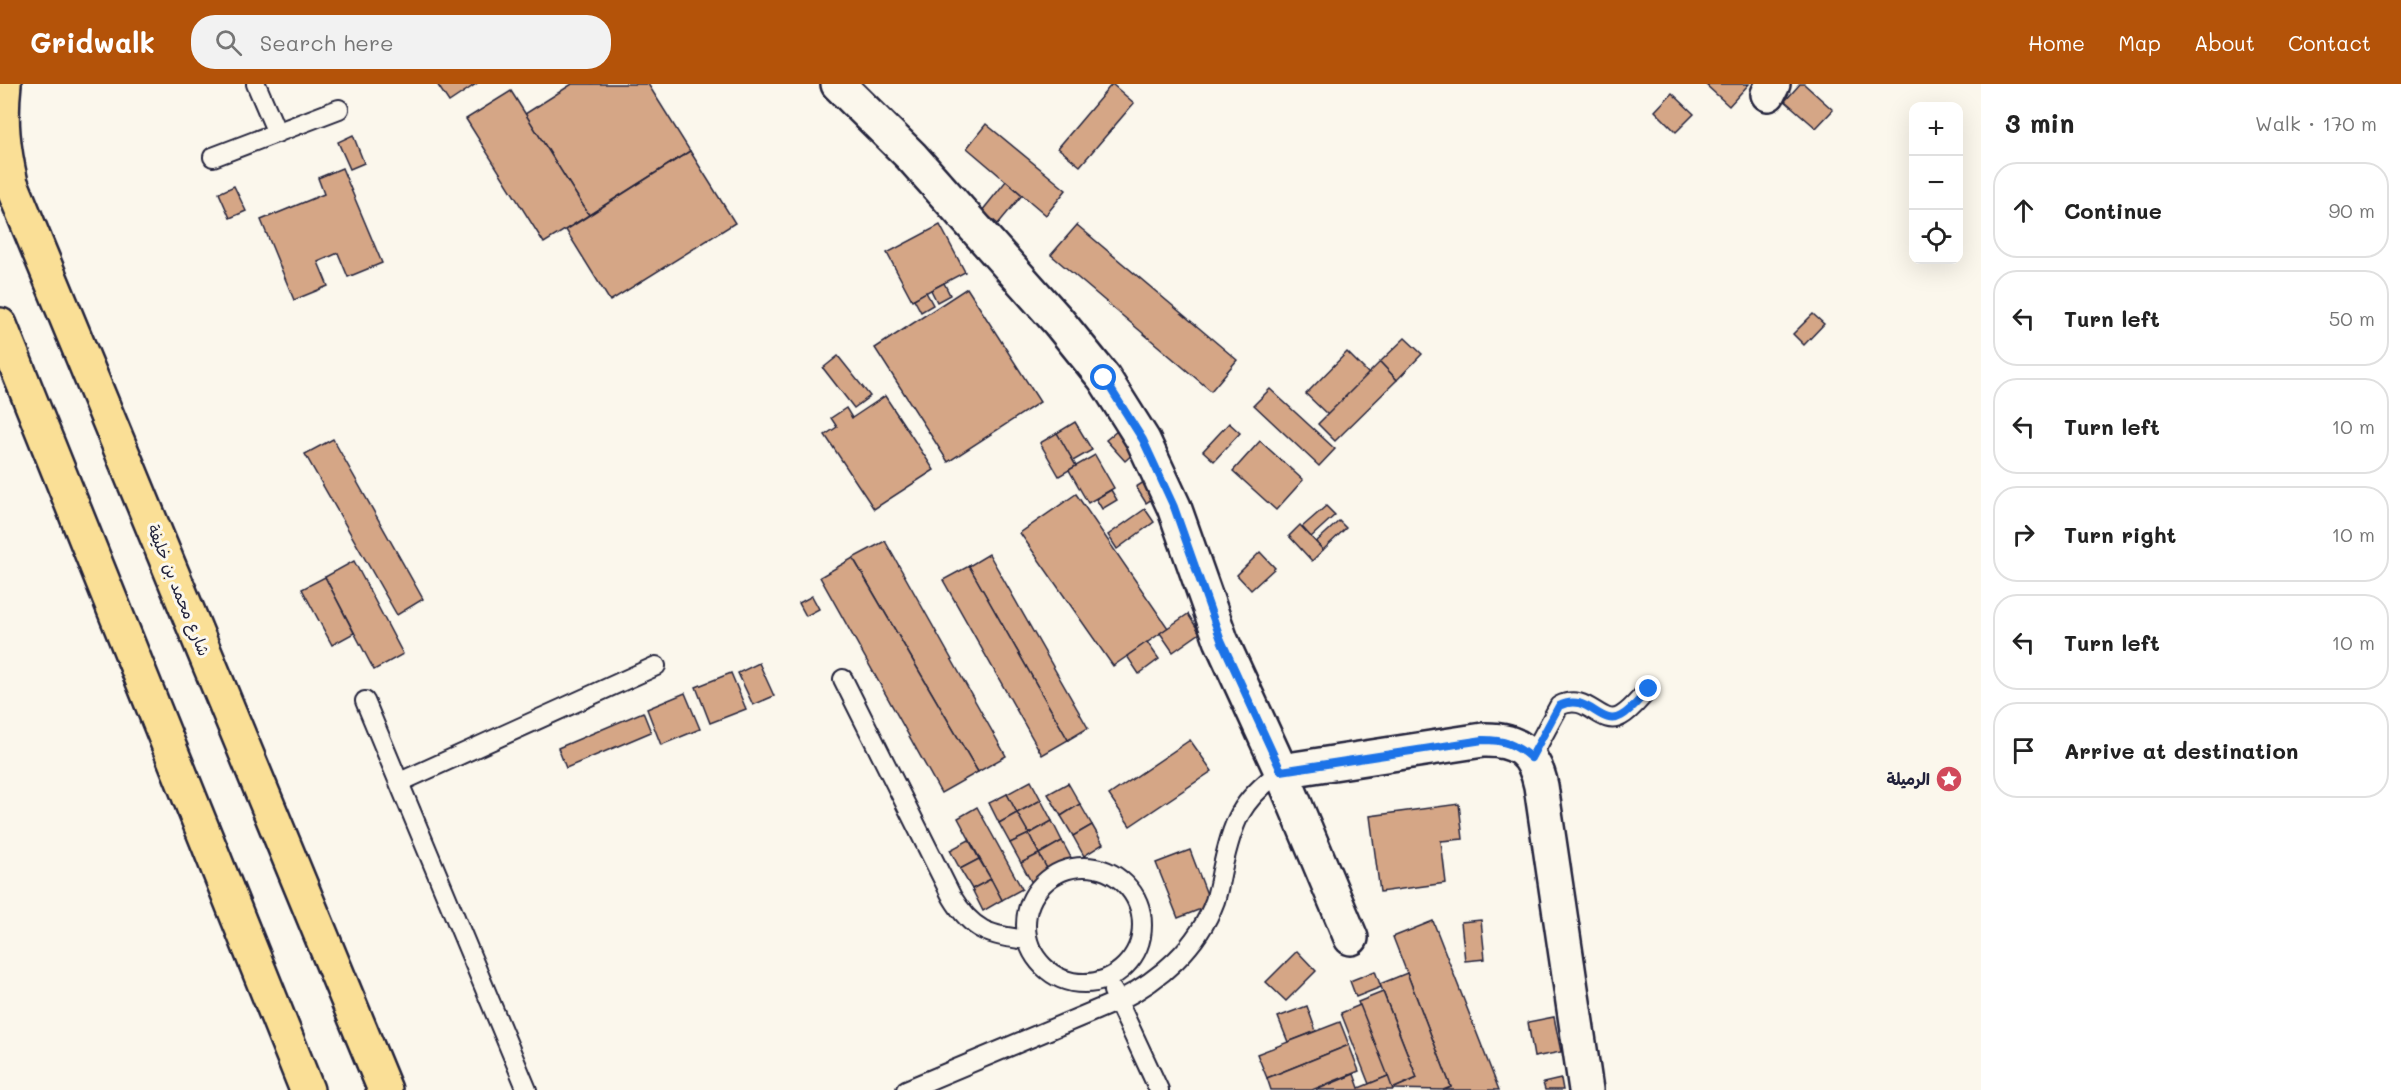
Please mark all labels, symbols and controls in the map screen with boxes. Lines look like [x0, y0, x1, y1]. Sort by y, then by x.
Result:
search box [191, 15, 611, 69]
text: Gridwalk [30, 24, 155, 60]
icon: search [212, 26, 245, 59]
text: Search here [260, 28, 394, 57]
text: Home [2028, 29, 2085, 56]
text: Map [2118, 29, 2161, 56]
text: About [2194, 29, 2255, 56]
text: Contact [2288, 29, 2371, 56]
map controls [1909, 102, 1963, 264]
button: + [1909, 102, 1963, 156]
text: 3 min [2005, 106, 2074, 140]
text: Walk · 170 m [2255, 110, 2377, 136]
button: − [1909, 156, 1963, 210]
icon: ahead [2007, 194, 2040, 227]
text: Continue [2064, 196, 2162, 225]
text: 90 m [2329, 197, 2375, 223]
button: locate [1909, 210, 1963, 264]
icon: left [2007, 302, 2040, 335]
text: Turn left [2064, 304, 2160, 333]
text: 50 m [2329, 305, 2375, 331]
route start [1090, 364, 1116, 390]
icon: left [2007, 410, 2040, 443]
text: Turn left [2064, 412, 2160, 441]
text: 10 m [2331, 413, 2375, 439]
icon: right [2007, 518, 2040, 551]
text: Turn right [2064, 520, 2176, 549]
street label: شارع محمد بن خليفة [142, 521, 215, 659]
text: 10 m [2331, 521, 2375, 547]
icon: left [2007, 626, 2040, 659]
text: Turn left [2064, 628, 2160, 657]
text: 10 m [2331, 629, 2375, 655]
route end [1635, 675, 1661, 701]
icon: arrive [2007, 734, 2040, 767]
text: Arrive at destination [2064, 736, 2299, 765]
place icon: الرميلة [1934, 764, 1964, 794]
place label: الرميلة [1886, 768, 1930, 789]

